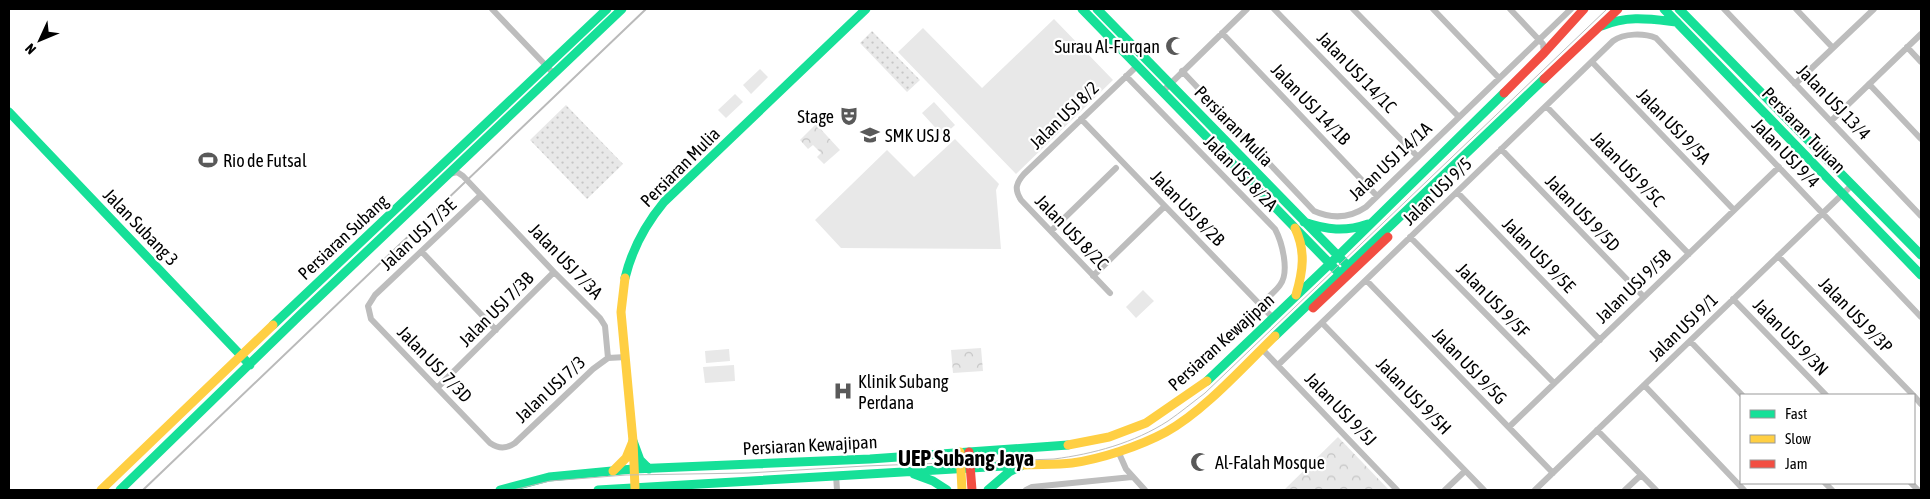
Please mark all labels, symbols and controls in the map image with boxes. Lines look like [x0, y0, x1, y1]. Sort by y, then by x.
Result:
north arrow [15, 15, 65, 65]
street label: Jalan USJ 14/1C [1313, 27, 1401, 117]
mosque icon: Surau Al-Furqan [1164, 35, 1186, 57]
place label: Surau Al-Furqan [1054, 36, 1160, 57]
text: N [22, 41, 39, 58]
street label: Jalan USJ 14/1B [1267, 59, 1355, 149]
street label: Jalan USJ 13/4 [1793, 60, 1875, 144]
street label: Jalan USJ 8/2 [1025, 77, 1103, 153]
street label: Persiaran Mulia [1190, 81, 1278, 171]
street label: Persiaran Tujuan [1758, 83, 1850, 177]
street label: Jalan USJ 9/5A [1633, 84, 1715, 168]
theatre icon: Stage [838, 105, 860, 127]
place label: Stage [797, 106, 834, 127]
street label: Jalan USJ 9/4 [1748, 114, 1824, 192]
street label: Jalan USJ 14/1A [1344, 117, 1436, 205]
street label: Persiaran Mulia [636, 123, 724, 211]
school or university icon: SMK USJ 8 [859, 124, 881, 146]
place label: SMK USJ 8 [885, 125, 951, 146]
street label: Jalan USJ 9/5C [1587, 127, 1669, 211]
street label: Jalan USJ 8/2A [1200, 131, 1282, 215]
sports icon: Rio de Futsal [197, 149, 219, 171]
place label: Rio de Futsal [223, 150, 307, 171]
street label: Jalan USJ 9/5 [1398, 153, 1476, 229]
street label: Jalan USJ 8/2B [1147, 166, 1229, 250]
street label: Jalan USJ 9/5D [1541, 170, 1625, 256]
street label: Jalan Subang 3 [99, 184, 183, 270]
street label: Persiaran Subang [294, 190, 392, 284]
street label: Jalan USJ 8/2C [1031, 190, 1113, 274]
street label: Jalan USJ 7/3E [376, 194, 460, 274]
street label: Jalan USJ 9/5E [1498, 213, 1580, 297]
street label: Jalan USJ 7/3A [525, 219, 607, 303]
street label: Jalan USJ 9/5B [1591, 245, 1675, 327]
street label: Jalan USJ 9/5F [1452, 258, 1534, 342]
street label: Jalan USJ 7/3B [454, 267, 538, 351]
street label: Jalan USJ 9/3P [1815, 273, 1897, 357]
street label: Persiaran Kewajipan [1164, 289, 1278, 395]
street label: Jalan USJ 9/1 [1644, 289, 1722, 365]
street label: Jalan USJ 9/3N [1749, 294, 1833, 380]
street label: Jalan USJ 7/3D [393, 321, 477, 407]
street label: Jalan USJ 9/5G [1429, 324, 1511, 408]
street label: Jalan USJ 7/3 [511, 351, 589, 427]
street label: Jalan USJ 9/5H [1372, 353, 1456, 439]
street label: Jalan USJ 9/5J [1301, 368, 1381, 450]
place label: Klinik Subang Perdana [858, 371, 949, 413]
hospital icon: Klinik Subang Perdana [832, 380, 854, 402]
legend [1740, 394, 1915, 484]
text: Fast [1785, 405, 1807, 422]
text: Slow [1785, 430, 1811, 447]
street label: Persiaran Kewajipan [742, 431, 878, 459]
district label: UEP Subang Jaya [898, 445, 1034, 471]
mosque icon: Al-Falah Mosque [1189, 451, 1211, 473]
place label: Al-Falah Mosque [1215, 452, 1325, 473]
text: Jam [1785, 455, 1808, 472]

